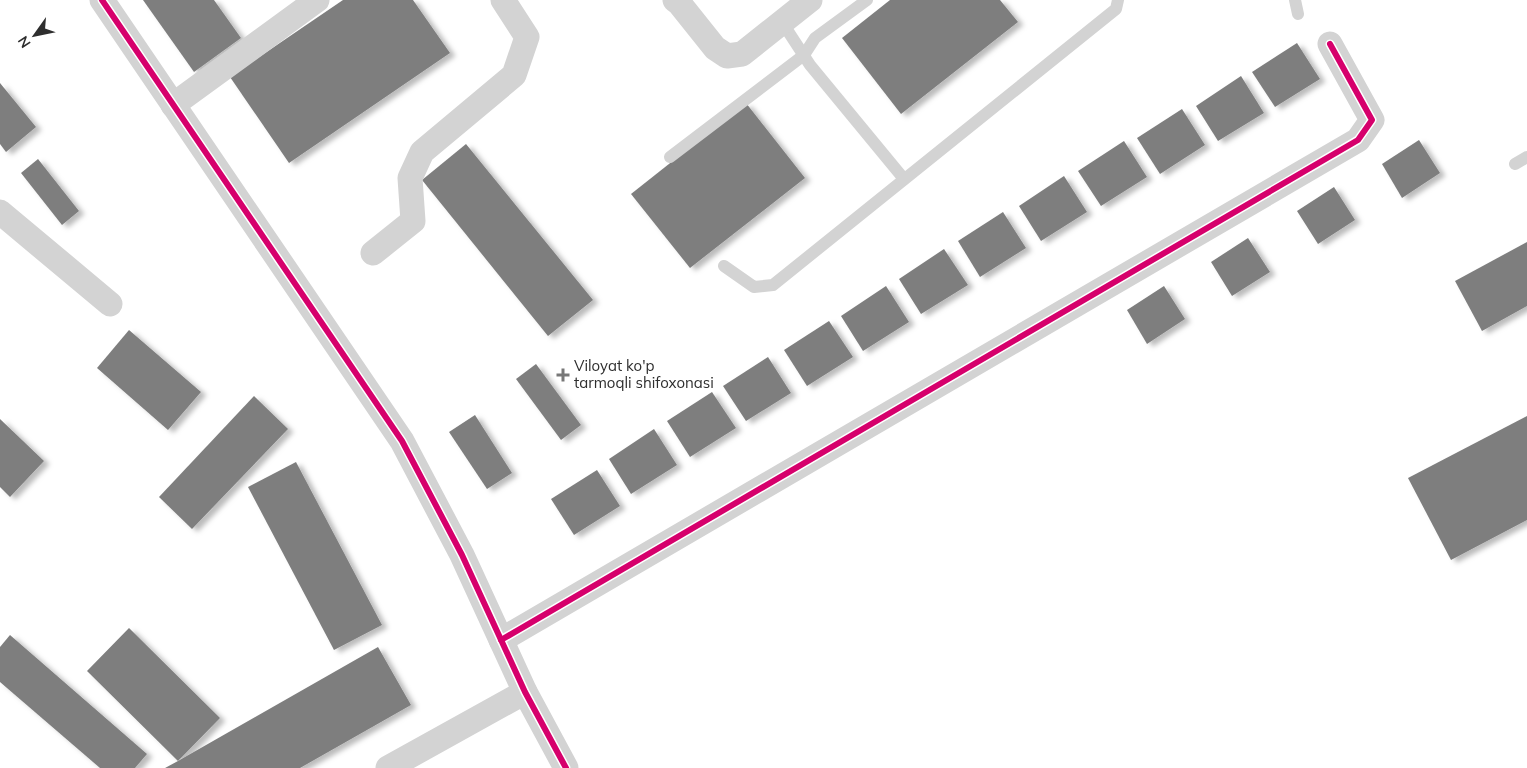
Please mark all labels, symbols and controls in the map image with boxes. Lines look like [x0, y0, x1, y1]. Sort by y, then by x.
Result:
north arrow [10, 10, 60, 60]
text: N [14, 33, 35, 51]
place label: Viloyat ko'p tarmoqli shifoxonasi [574, 356, 714, 392]
marker: Viloyat ko'p tarmoqli shifoxonasi [556, 368, 570, 382]

